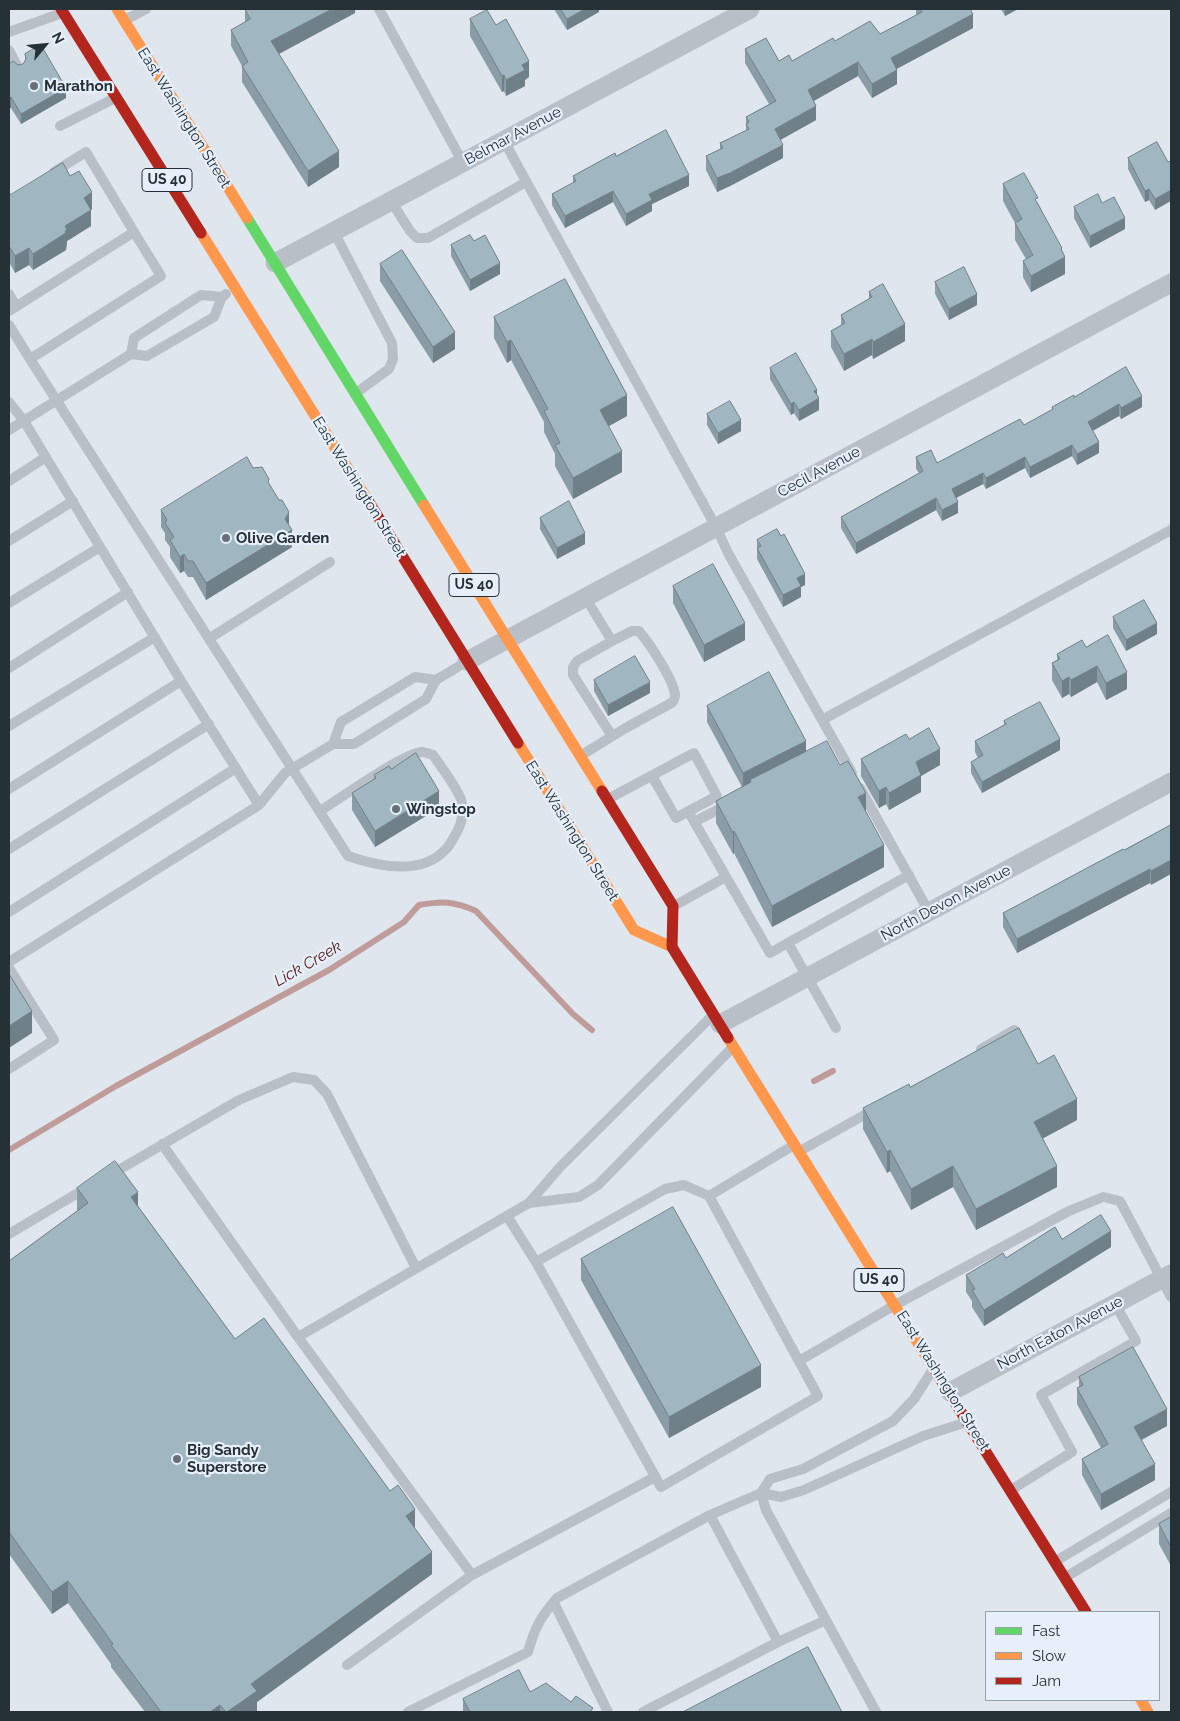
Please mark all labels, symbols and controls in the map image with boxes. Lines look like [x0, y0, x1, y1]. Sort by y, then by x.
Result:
north arrow [20, 20, 70, 70]
text: N [49, 29, 68, 46]
street label: East Washington Street [134, 45, 234, 191]
place label: Marathon [44, 77, 113, 95]
marker: Marathon [28, 80, 40, 92]
street label: Belmar Avenue [462, 103, 564, 169]
road number: US 40 [142, 168, 192, 192]
street label: East Washington Street [309, 414, 409, 560]
street label: Cecil Avenue [775, 443, 863, 501]
place label: Olive Garden [236, 529, 329, 547]
marker: Olive Garden [220, 532, 232, 544]
road number: US 40 [449, 574, 499, 596]
street label: East Washington Street [522, 758, 622, 904]
place label: Wingstop [406, 800, 476, 818]
marker: Wingstop [390, 803, 402, 815]
street label: North Devon Avenue [878, 861, 1014, 945]
water label: Lick Creek [271, 937, 345, 991]
road number: US 40 [854, 1268, 904, 1292]
street label: North Eaton Avenue [994, 1292, 1126, 1374]
street label: East Washington Street [893, 1308, 993, 1454]
place label: Big Sandy Superstore [187, 1441, 267, 1476]
marker: Big Sandy Superstore [171, 1453, 183, 1465]
legend [985, 1611, 1160, 1701]
text: Fast [1032, 1622, 1060, 1640]
text: Slow [1032, 1647, 1066, 1665]
text: Jam [1032, 1672, 1061, 1690]

